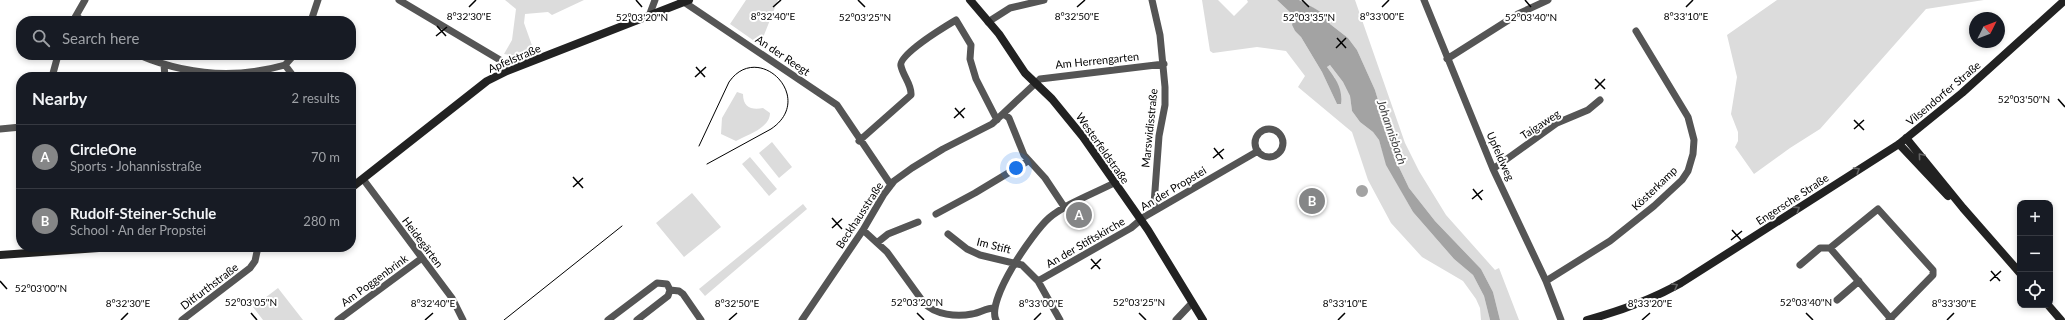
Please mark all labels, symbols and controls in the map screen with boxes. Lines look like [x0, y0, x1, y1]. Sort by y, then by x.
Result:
text: 8°32'30"E [447, 10, 492, 22]
text: 8°32'40"E [751, 10, 796, 22]
text: 8°32'50"E [1055, 10, 1100, 22]
text: 8°33'00"E [1360, 10, 1405, 22]
text: 8°33'10"E [1664, 10, 1709, 22]
text: 52°03'20"N [616, 11, 668, 23]
text: 52°03'25"N [839, 11, 891, 23]
text: 52°03'35"N [1283, 11, 1335, 23]
text: 52°03'40"N [1505, 11, 1557, 23]
north arrow [1969, 12, 2005, 48]
search box [16, 16, 356, 60]
icon: search [30, 27, 52, 49]
text: Search here [62, 29, 139, 47]
street label: An der Reegt [753, 32, 813, 78]
street label: Apfelstraße [486, 41, 542, 75]
street label: Am Herrengarten [1054, 49, 1140, 71]
street label: Vilsendorfer Straße [1903, 58, 1983, 128]
text: Nearby [32, 88, 87, 109]
street label: Marswidisstraße [1138, 88, 1160, 168]
text: 2 results [292, 90, 340, 106]
text: 52°03'50"N [1998, 93, 2050, 105]
water label: Johannisbach [1374, 97, 1410, 167]
street label: Taigaweg [1518, 106, 1562, 142]
street label: Westerfeldstraße [1074, 110, 1132, 186]
street label: Upfeldweg [1484, 129, 1518, 183]
text: CircleOne [70, 140, 137, 158]
text: A [40, 149, 50, 165]
text: 70 m [311, 149, 340, 165]
one-way arrow [1918, 153, 1925, 160]
text: Sports · Johannisstraße [70, 158, 202, 174]
your location [1006, 158, 1026, 178]
street label: An der Propstei [1138, 163, 1209, 213]
street label: Kösterkamp [1629, 163, 1679, 213]
one-way arrow [1853, 168, 1860, 175]
street label: Engersche Straße [1753, 171, 1831, 227]
street label: Beckhausstraße [833, 179, 885, 251]
pin: B [1299, 186, 1325, 216]
pin: A [1066, 200, 1092, 230]
map controls [2017, 200, 2053, 308]
button: + [2017, 200, 2053, 236]
text: Rudolf-Steiner-Schule [70, 204, 216, 222]
one-way arrow [1793, 206, 1800, 213]
text: B [41, 213, 49, 229]
text: 280 m [303, 213, 340, 229]
street label: Heidegärten [400, 214, 446, 270]
street label: An der Stiftskirche [1043, 214, 1127, 270]
text: School · An der Propstei [70, 222, 206, 238]
street label: Im Stift [976, 234, 1013, 256]
button: − [2017, 236, 2053, 272]
street label: Am Poggenbrink [338, 251, 410, 309]
street label: Ditfurthstraße [178, 260, 241, 312]
button: locate [2017, 272, 2053, 308]
text: 52°03'00"N [15, 282, 67, 294]
one-way arrow [1671, 283, 1678, 291]
text: 52°03'05"N [225, 296, 277, 308]
text: 52°03'20"N [891, 296, 943, 308]
text: 52°03'25"N [1113, 296, 1165, 308]
text: 52°03'40"N [1780, 296, 1832, 308]
text: 8°32'30"E [106, 297, 151, 309]
text: 8°32'40"E [411, 297, 456, 309]
text: 8°32'50"E [715, 297, 760, 309]
text: 8°33'00"E [1019, 297, 1064, 309]
text: 8°33'10"E [1323, 297, 1368, 309]
text: 8°33'20"E [1628, 297, 1673, 309]
text: 8°33'30"E [1932, 297, 1977, 309]

